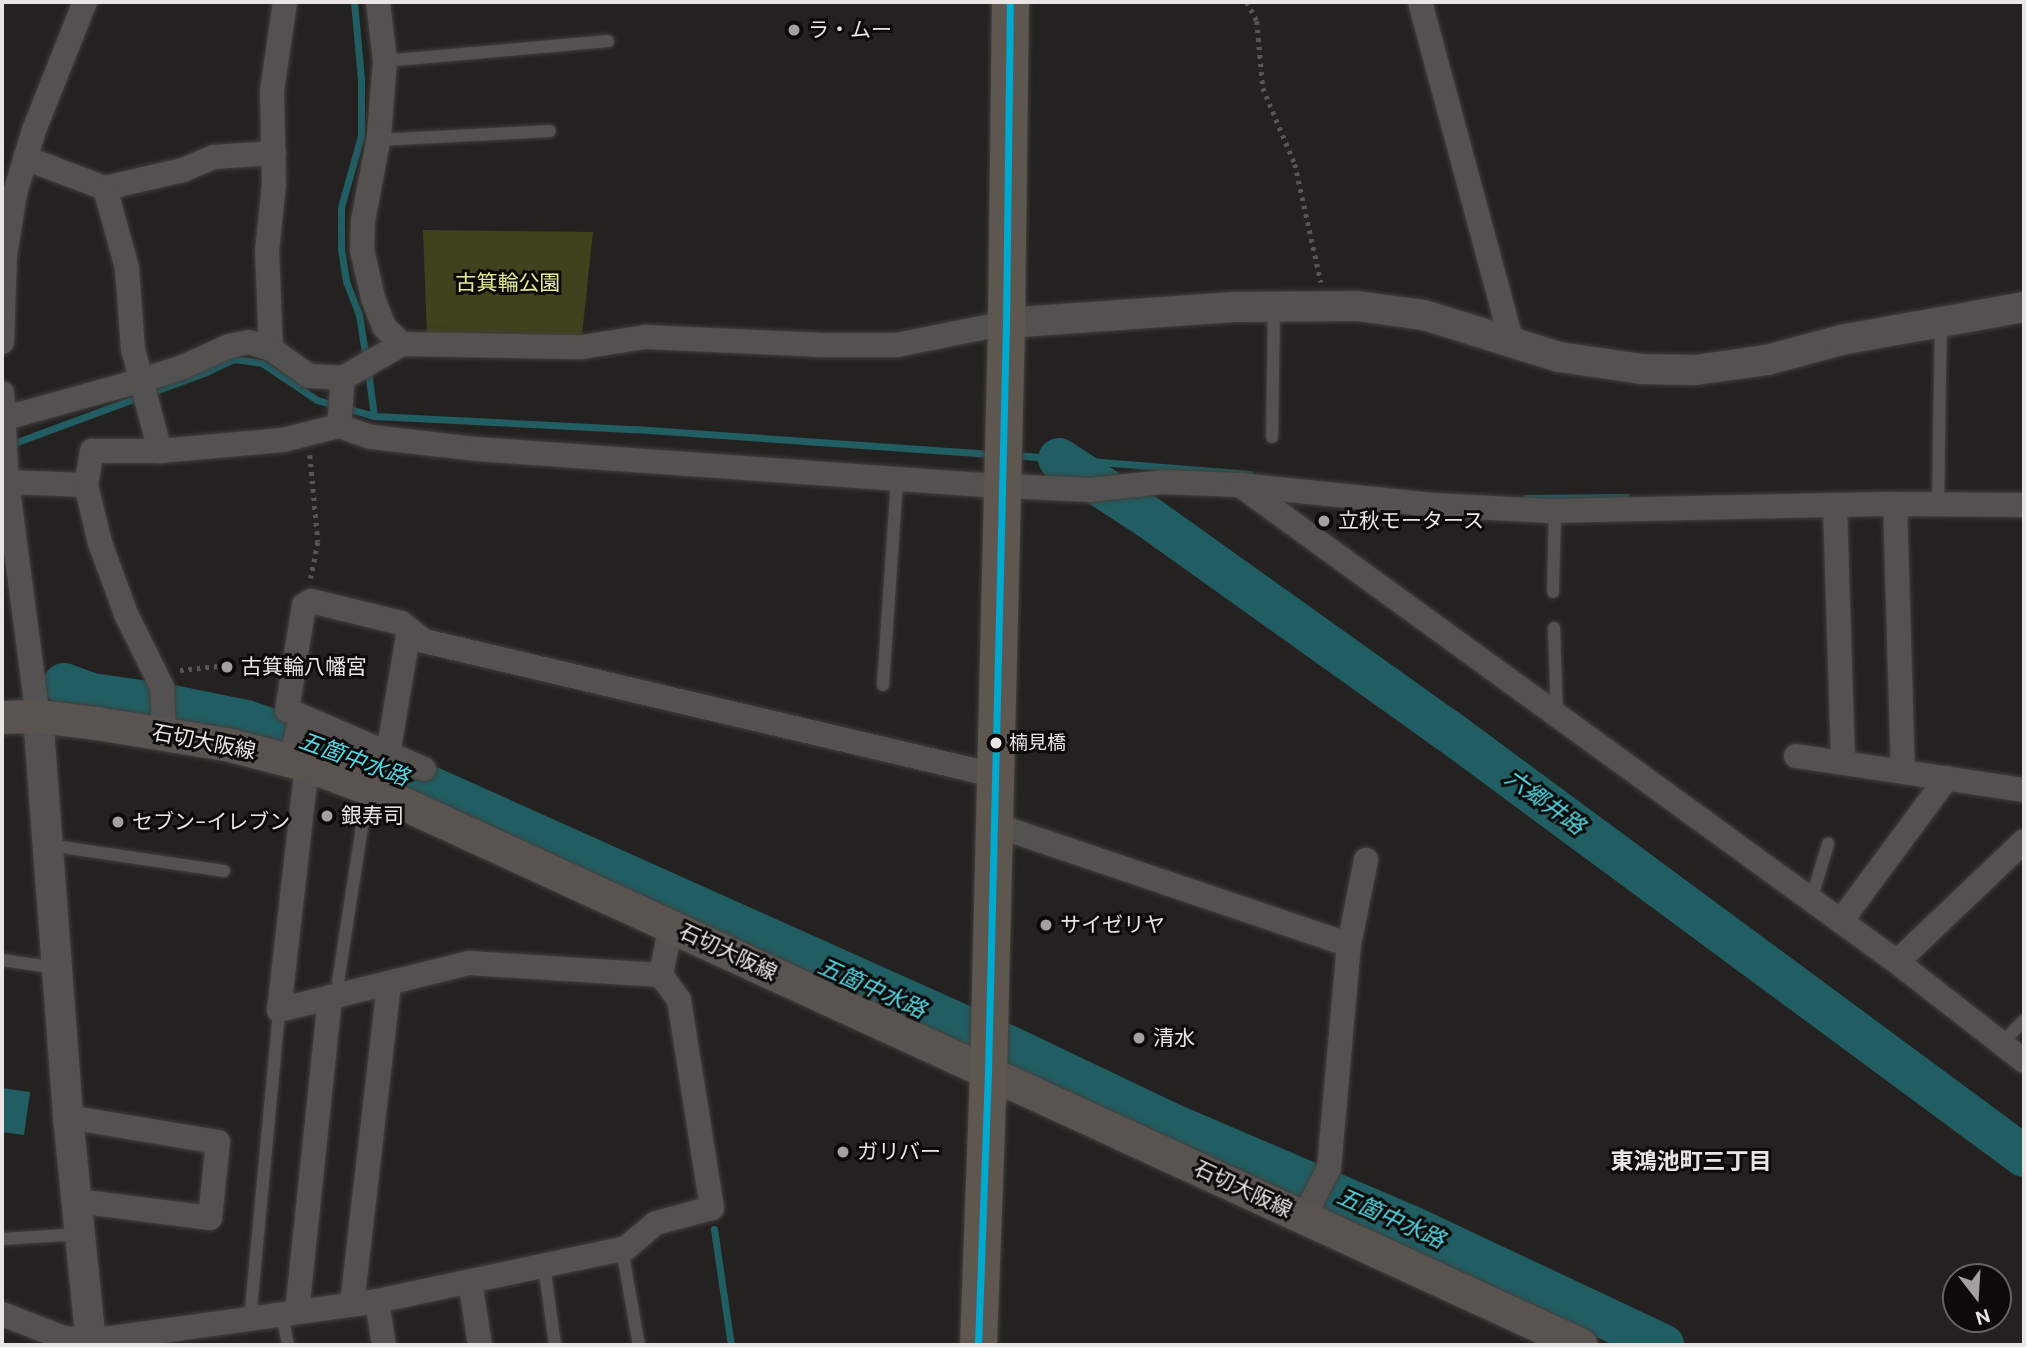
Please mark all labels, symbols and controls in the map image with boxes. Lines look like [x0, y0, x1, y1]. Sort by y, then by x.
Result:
place label: ラ・ムー [808, 17, 892, 43]
marker: ラ・ムー [786, 22, 802, 38]
park label: 古箕輪公園 [456, 270, 560, 296]
place label: 立秋モータース [1338, 508, 1485, 534]
marker: 立秋モータース [1316, 513, 1332, 529]
place label: 古箕輪八幡宮 [241, 654, 367, 680]
marker: 古箕輪八幡宮 [219, 659, 235, 675]
street label: 石切大阪線 [150, 720, 258, 764]
water label: 五箇中水路 [295, 726, 413, 792]
place label: 楠見橋 [1009, 732, 1066, 754]
marker: 楠見橋 [989, 736, 1003, 750]
water label: 六郷井路 [1500, 764, 1590, 840]
place label: 銀寿司 [341, 803, 404, 829]
marker: 銀寿司 [319, 808, 335, 824]
place label: セブン-イレブン [132, 809, 290, 835]
marker: セブン-イレブン [110, 814, 126, 830]
place label: サイゼリヤ [1060, 912, 1165, 938]
marker: サイゼリヤ [1038, 917, 1054, 933]
street label: 石切大阪線 [675, 918, 781, 986]
water label: 五箇中水路 [814, 952, 930, 1024]
place label: 清水 [1153, 1025, 1195, 1051]
marker: 清水 [1131, 1030, 1147, 1046]
place label: ガリバー [857, 1139, 941, 1165]
marker: ガリバー [835, 1144, 851, 1160]
district label: 東鴻池町三丁目 [1611, 1147, 1771, 1175]
street label: 石切大阪線 [1190, 1155, 1296, 1223]
water label: 五箇中水路 [1333, 1182, 1449, 1254]
north arrow [1942, 1263, 2012, 1333]
text: N [1972, 1303, 1993, 1331]

